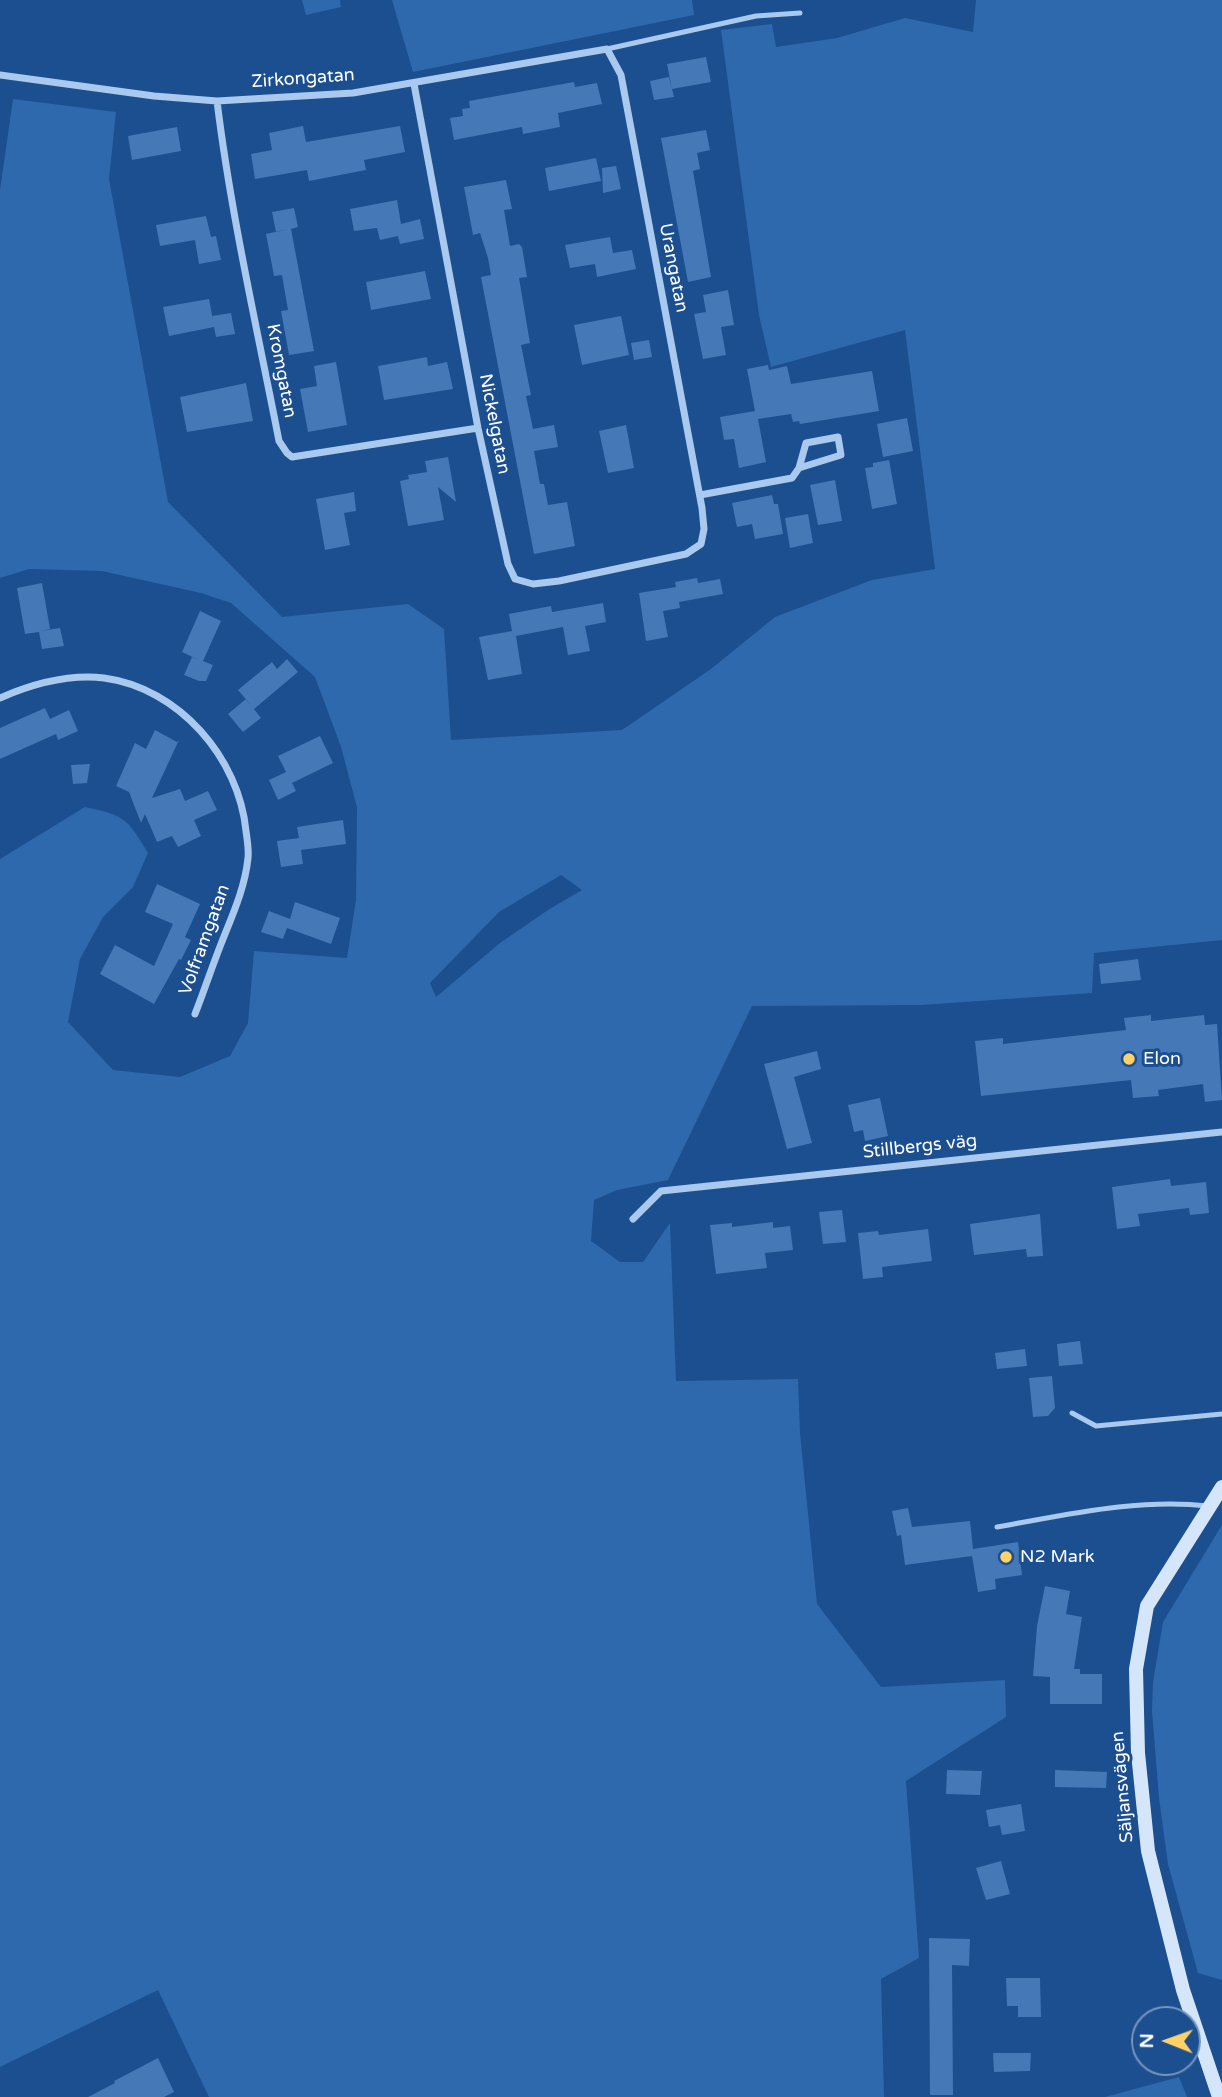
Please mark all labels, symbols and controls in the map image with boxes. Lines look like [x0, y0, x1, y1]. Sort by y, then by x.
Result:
street label: Zirkongatan [251, 65, 355, 93]
street label: Urangatan [654, 222, 692, 314]
street label: Kromgatan [261, 322, 301, 420]
street label: Nickelgatan [474, 372, 514, 476]
street label: Volframgatan [175, 882, 235, 998]
place label: Elon [1143, 1048, 1181, 1070]
marker: Elon [1121, 1051, 1137, 1067]
street label: Stillbergs väg [862, 1130, 978, 1164]
place label: N2 Mark [1020, 1546, 1095, 1568]
marker: N2 Mark [998, 1549, 1014, 1565]
street label: Säljansvägen [1107, 1730, 1139, 1844]
north arrow [1131, 2006, 1201, 2076]
text: N [1136, 2033, 1158, 2048]

